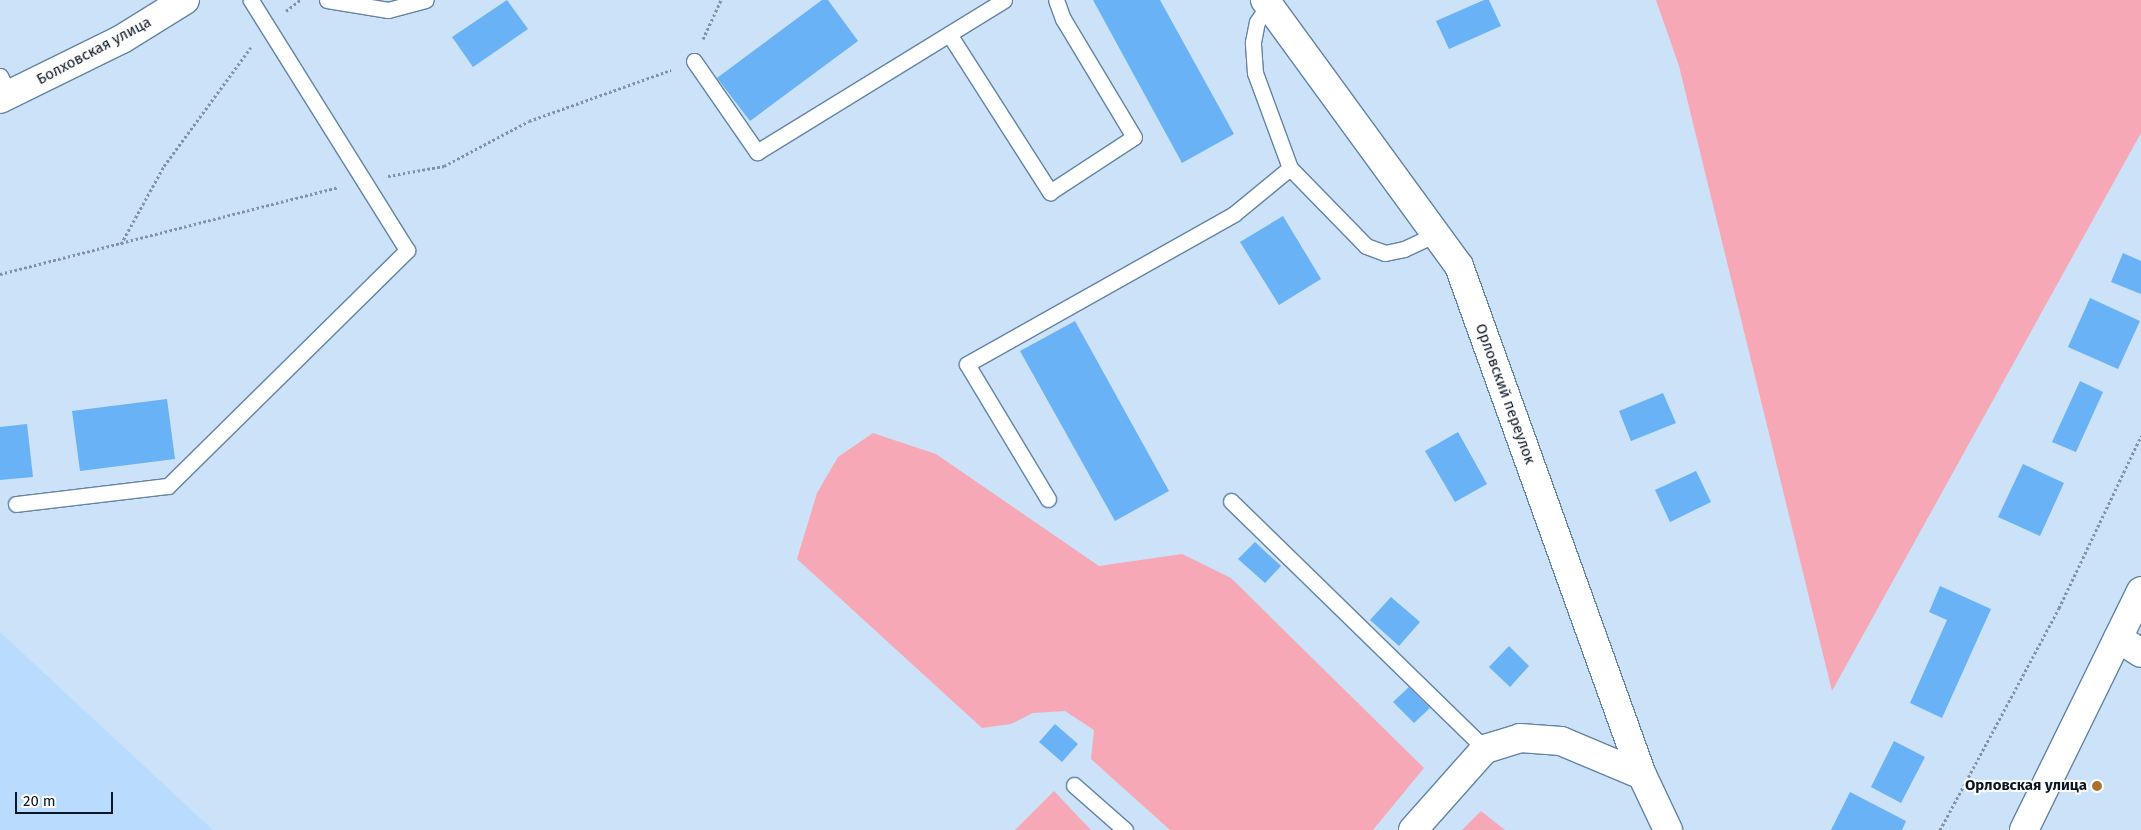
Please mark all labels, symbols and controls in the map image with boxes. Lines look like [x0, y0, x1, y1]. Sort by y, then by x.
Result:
street label: Болховская улица [34, 13, 154, 89]
street label: Орловский переулок [1471, 321, 1539, 467]
place label: Орловская улица [1965, 777, 2087, 795]
marker: Орловская улица [2091, 780, 2103, 792]
scale bar [18, 782, 115, 814]
text: 20 m [23, 792, 56, 810]

